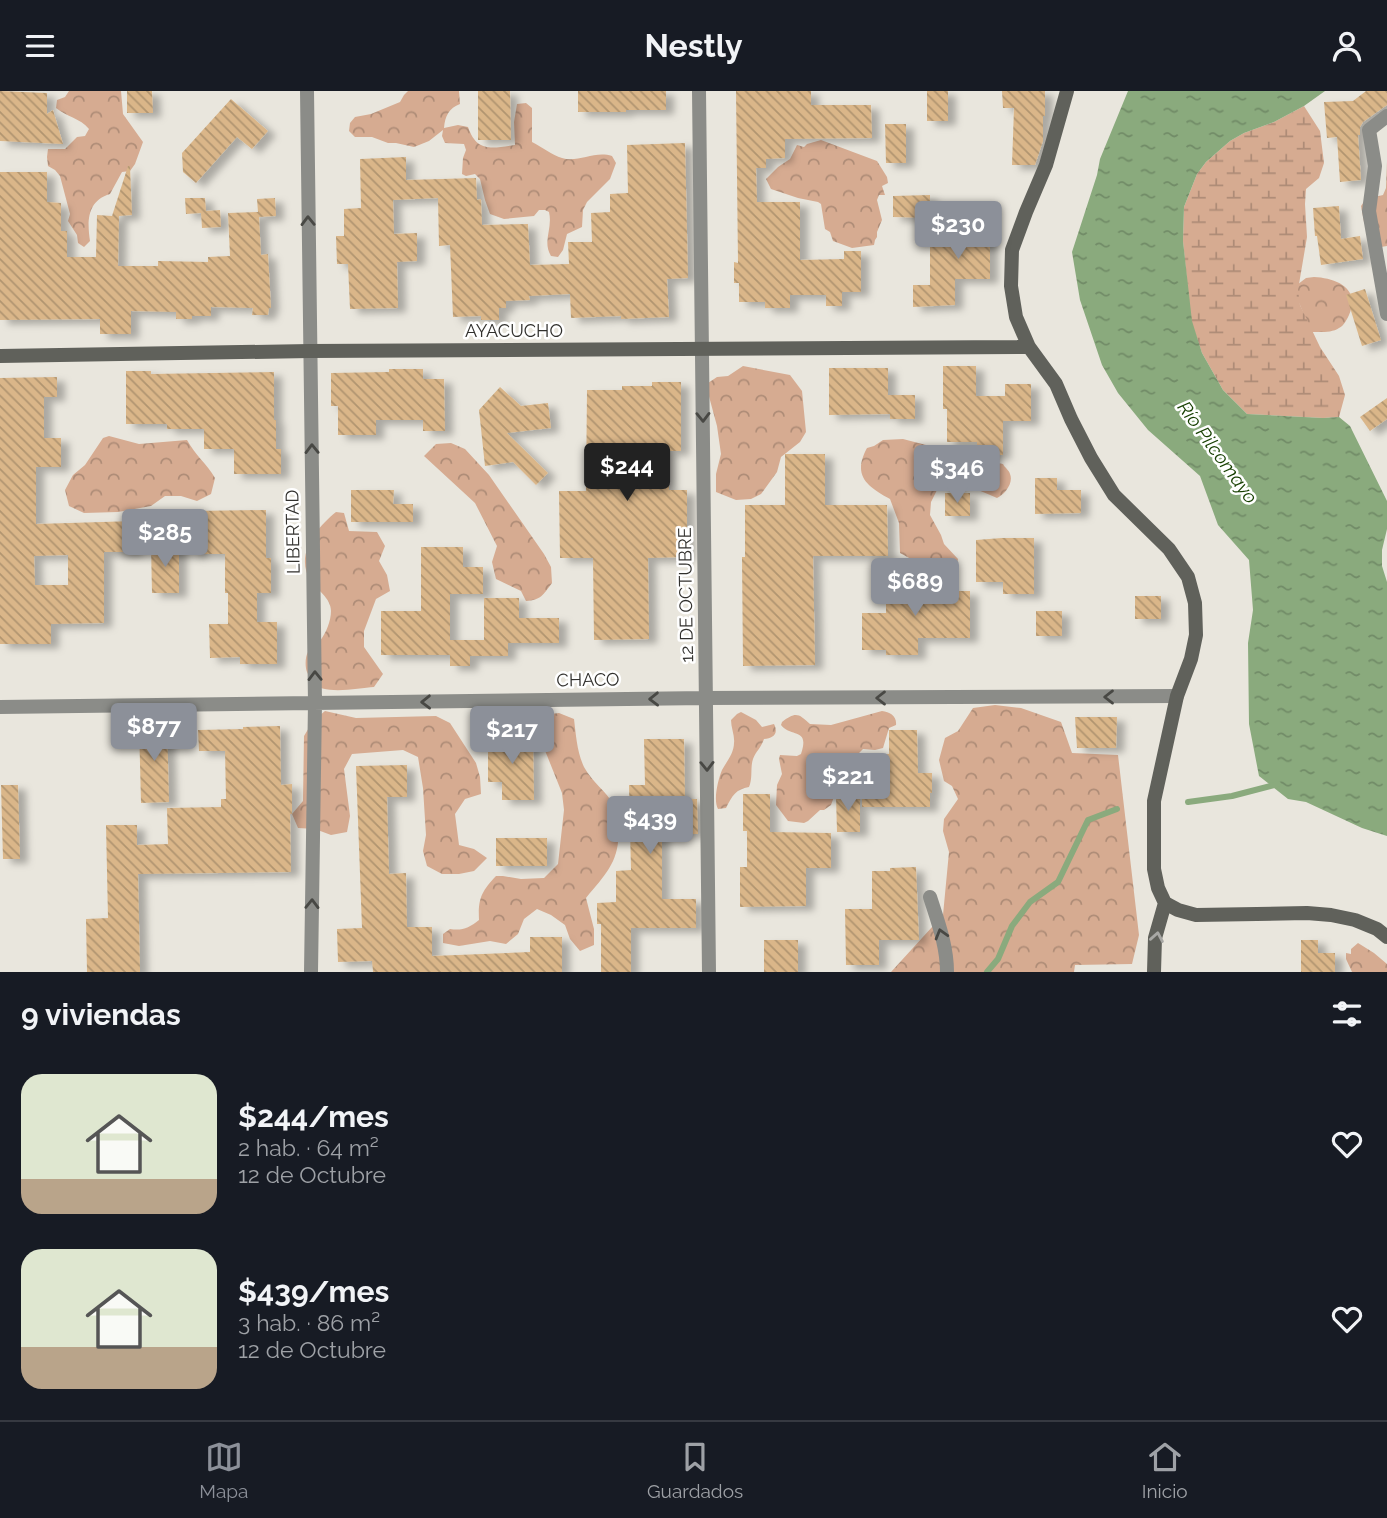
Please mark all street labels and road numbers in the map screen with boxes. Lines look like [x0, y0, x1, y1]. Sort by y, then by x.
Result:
street label: AYACUCHO [465, 320, 563, 341]
street label: LIBERTAD [281, 490, 304, 574]
street label: 12 DE OCTUBRE [674, 527, 697, 663]
street label: CHACO [556, 668, 620, 691]

